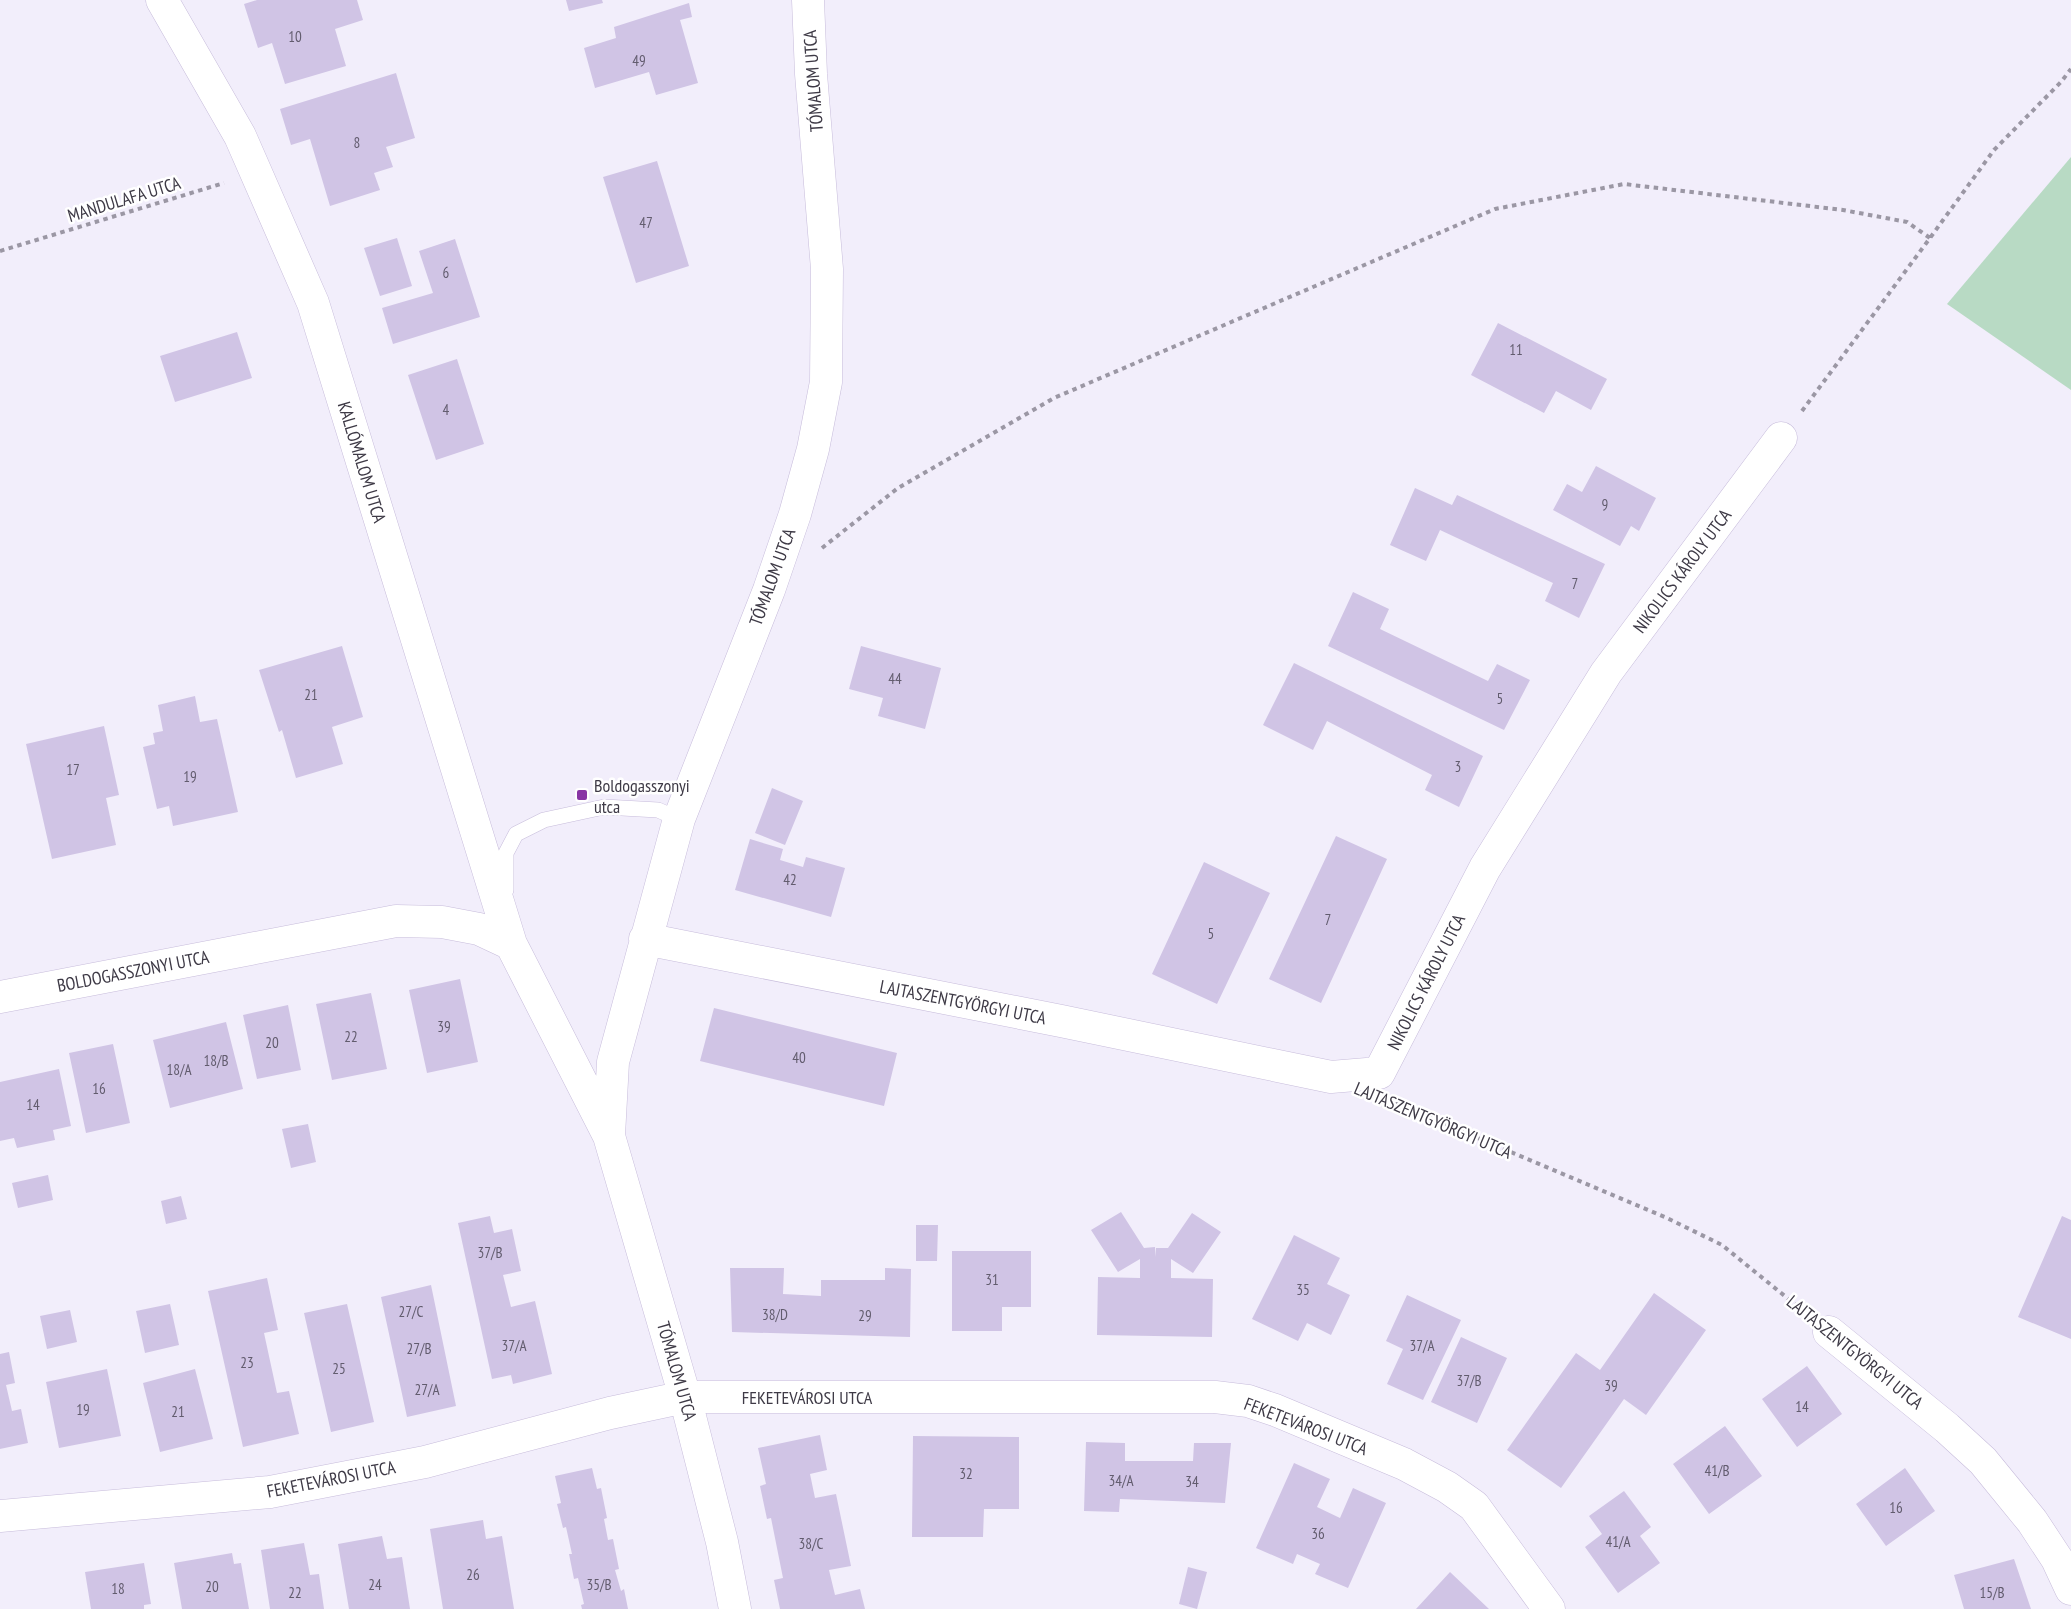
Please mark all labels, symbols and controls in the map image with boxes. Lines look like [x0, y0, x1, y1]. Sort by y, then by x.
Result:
house number: 10 [288, 27, 302, 46]
street label: TÓMALOM UTCA [798, 29, 828, 133]
house number: 49 [632, 51, 646, 70]
house number: 8 [354, 133, 360, 152]
street label: MANDULAFA UTCA [65, 171, 184, 227]
house number: 47 [639, 213, 653, 232]
house number: 6 [443, 263, 450, 282]
house number: 11 [1509, 340, 1523, 359]
street label: KALLÓMALOM UTCA [333, 399, 391, 526]
house number: 4 [443, 400, 450, 419]
house number: 9 [1602, 495, 1608, 514]
street label: NIKOLICS KÁROLY UTCA [1628, 504, 1736, 638]
street label: TÓMALOM UTCA [744, 525, 800, 629]
house number: 7 [1572, 574, 1578, 593]
house number: 44 [888, 669, 902, 688]
house number: 21 [304, 685, 318, 704]
house number: 5 [1497, 689, 1503, 708]
house number: 3 [1455, 757, 1461, 776]
house number: 17 [66, 760, 80, 779]
house number: 19 [183, 767, 197, 786]
place label: Boldogasszonyi utca [594, 774, 690, 818]
marker: Boldogasszonyi utca [575, 788, 589, 802]
house number: 42 [783, 870, 797, 889]
house number: 7 [1325, 910, 1331, 929]
street label: NIKOLICS KÁROLY UTCA [1382, 910, 1470, 1054]
house number: 5 [1208, 924, 1214, 943]
street label: BOLDOGASSZONYI UTCA [55, 945, 211, 997]
street label: LAJTASZENTGYÖRGYI UTCA [878, 975, 1049, 1030]
house number: 39 [437, 1017, 451, 1036]
house number: 22 [344, 1027, 358, 1046]
house number: 20 [265, 1033, 279, 1052]
house number: 40 [792, 1048, 806, 1067]
house number: 18/B [204, 1051, 229, 1070]
house number: 18/A [166, 1060, 192, 1079]
street label: LAJTASZENTGYÖRGYI UTCA [1351, 1076, 1516, 1164]
house number: 16 [92, 1079, 106, 1098]
house number: 14 [26, 1095, 40, 1114]
house number: 37/B [478, 1243, 503, 1262]
house number: 31 [985, 1270, 999, 1289]
house number: 35 [1296, 1280, 1310, 1299]
street label: LAJTASZENTGYÖRGYI UTCA [1782, 1290, 1928, 1414]
house number: 27/C [399, 1302, 424, 1321]
house number: 38/D [762, 1305, 788, 1324]
house number: 29 [858, 1306, 872, 1325]
street label: TÓMALOM UTCA [652, 1319, 702, 1424]
house number: 37/A [501, 1336, 527, 1355]
house number: 37/A [1409, 1336, 1435, 1355]
house number: 27/B [407, 1339, 432, 1358]
house number: 23 [240, 1353, 254, 1372]
house number: 25 [332, 1359, 346, 1378]
house number: 37/B [1457, 1371, 1482, 1390]
house number: 39 [1604, 1376, 1618, 1395]
house number: 27/A [414, 1380, 440, 1399]
street label: FEKETEVÁROSI UTCA [742, 1386, 873, 1409]
street label: FEKETEVÁROSI UTCA [1241, 1392, 1371, 1460]
house number: 14 [1795, 1397, 1809, 1416]
house number: 19 [76, 1400, 90, 1419]
house number: 21 [171, 1402, 185, 1421]
street label: FEKETEVÁROSI UTCA [265, 1455, 398, 1503]
house number: 41/B [1705, 1461, 1730, 1480]
house number: 32 [959, 1464, 973, 1483]
house number: 34/A [1108, 1471, 1134, 1490]
house number: 34 [1185, 1472, 1199, 1491]
house number: 16 [1889, 1498, 1903, 1517]
house number: 36 [1311, 1524, 1325, 1543]
house number: 41/A [1605, 1532, 1631, 1551]
house number: 38/C [799, 1534, 824, 1553]
house number: 26 [466, 1565, 480, 1584]
house number: 24 [368, 1575, 382, 1594]
house number: 35/B [587, 1575, 612, 1594]
house number: 20 [205, 1577, 219, 1596]
house number: 18 [111, 1579, 125, 1598]
house number: 22 [288, 1583, 302, 1602]
house number: 15/B [1980, 1583, 2005, 1602]

